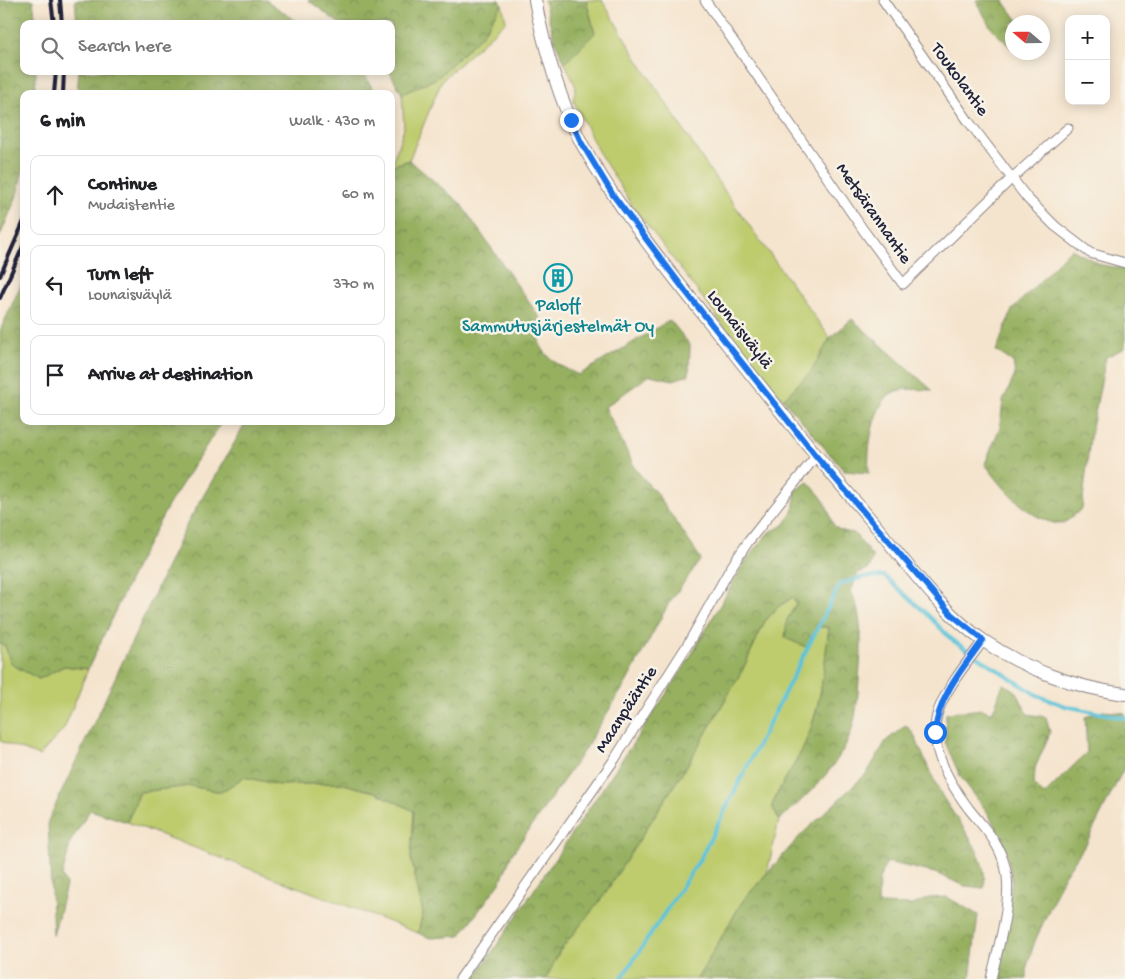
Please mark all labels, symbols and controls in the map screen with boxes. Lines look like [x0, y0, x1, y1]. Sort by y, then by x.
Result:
north arrow [1005, 15, 1050, 60]
map controls [1065, 15, 1110, 105]
button: + [1065, 15, 1110, 60]
search box [20, 20, 395, 75]
icon: search [38, 34, 66, 62]
text: Search here [78, 36, 172, 59]
street label: Toukolantie [925, 39, 993, 121]
button: − [1065, 60, 1110, 105]
route end [560, 109, 583, 132]
text: 6 min [40, 110, 85, 135]
text: Walk · 430 m [289, 113, 375, 132]
street label: Metsärannantie [830, 160, 916, 269]
text: Continue [88, 174, 157, 197]
icon: ahead [41, 181, 69, 209]
text: 60 m [342, 186, 374, 205]
text: Mudaistentie [88, 197, 175, 216]
building icon: Paloff Sammutusjärjestelmät Oy [543, 263, 573, 293]
text: Turn left [88, 264, 152, 287]
icon: left [41, 271, 69, 299]
text: 370 m [333, 276, 374, 295]
street label: Lounaisväylä [702, 286, 777, 374]
text: Lounaisväylä [88, 287, 172, 306]
place label: Paloff Sammutusjärjestelmät Oy [462, 296, 654, 338]
icon: arrive [41, 361, 69, 389]
text: Arrive at destination [88, 364, 252, 387]
street label: Maanpääntie [591, 662, 663, 757]
route start [924, 721, 947, 744]

